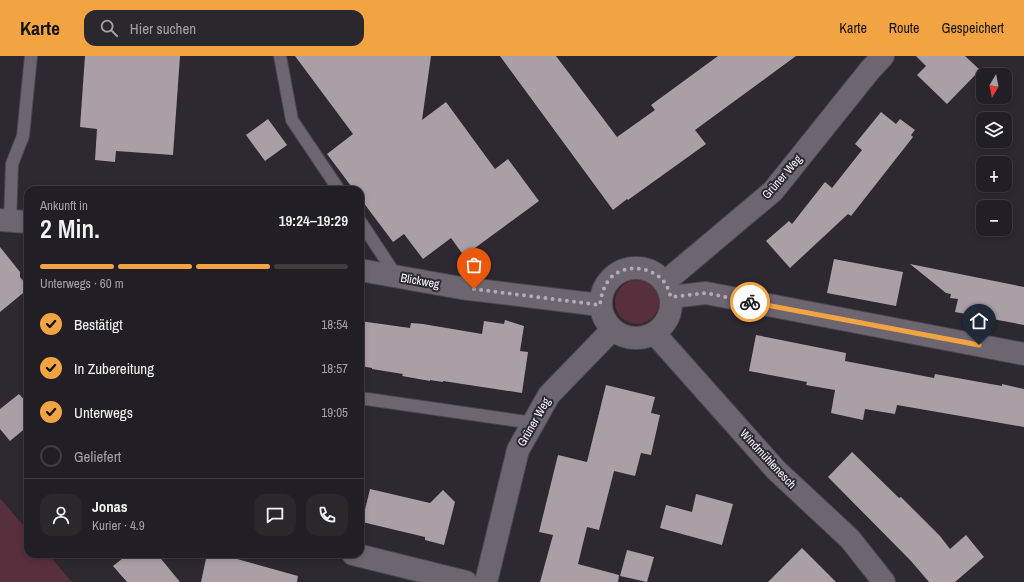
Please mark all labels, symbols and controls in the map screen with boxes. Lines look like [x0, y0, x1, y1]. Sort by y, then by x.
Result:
search box [84, 10, 364, 46]
text: Karte [20, 15, 60, 41]
icon: search [98, 17, 120, 39]
text: Hier suchen [130, 18, 196, 39]
text: Karte [839, 19, 867, 37]
text: Route [889, 19, 919, 37]
text: Gespeichert [941, 19, 1004, 37]
north arrow [976, 68, 1012, 104]
map controls [976, 68, 1012, 236]
button: layers [976, 112, 1012, 148]
street label: Grüner Weg [758, 151, 806, 202]
button: + [976, 156, 1012, 192]
text: Ankunft in [40, 197, 88, 214]
button: − [976, 200, 1012, 236]
text: 19:24–19:29 [279, 210, 348, 231]
text: 2 Min. [40, 211, 100, 246]
pin [457, 248, 491, 289]
icon: bag [463, 254, 485, 276]
street label: Blickweg [399, 270, 441, 292]
text: Unterwegs · 60 m [40, 275, 124, 292]
courier [730, 282, 770, 322]
icon: bike [739, 291, 761, 313]
pin [962, 304, 996, 345]
icon: home [968, 310, 990, 332]
icon: check [40, 313, 62, 335]
text: Bestätigt [74, 314, 123, 335]
text: 18:54 [321, 316, 348, 333]
icon: check [40, 357, 62, 379]
text: In Zubereitung [74, 358, 154, 379]
text: 18:57 [321, 360, 348, 377]
street label: Grüner Weg [514, 394, 555, 449]
icon: check [40, 401, 62, 423]
text: Unterwegs [74, 402, 133, 423]
text: 19:05 [321, 404, 348, 421]
street label: Windmühlenesch [736, 426, 800, 492]
text: Geliefert [74, 446, 121, 467]
button: person [40, 494, 82, 536]
button: chat [254, 494, 296, 536]
button: phone [306, 494, 348, 536]
text: Jonas [92, 496, 128, 517]
text: Kurier · 4.9 [92, 517, 145, 534]

